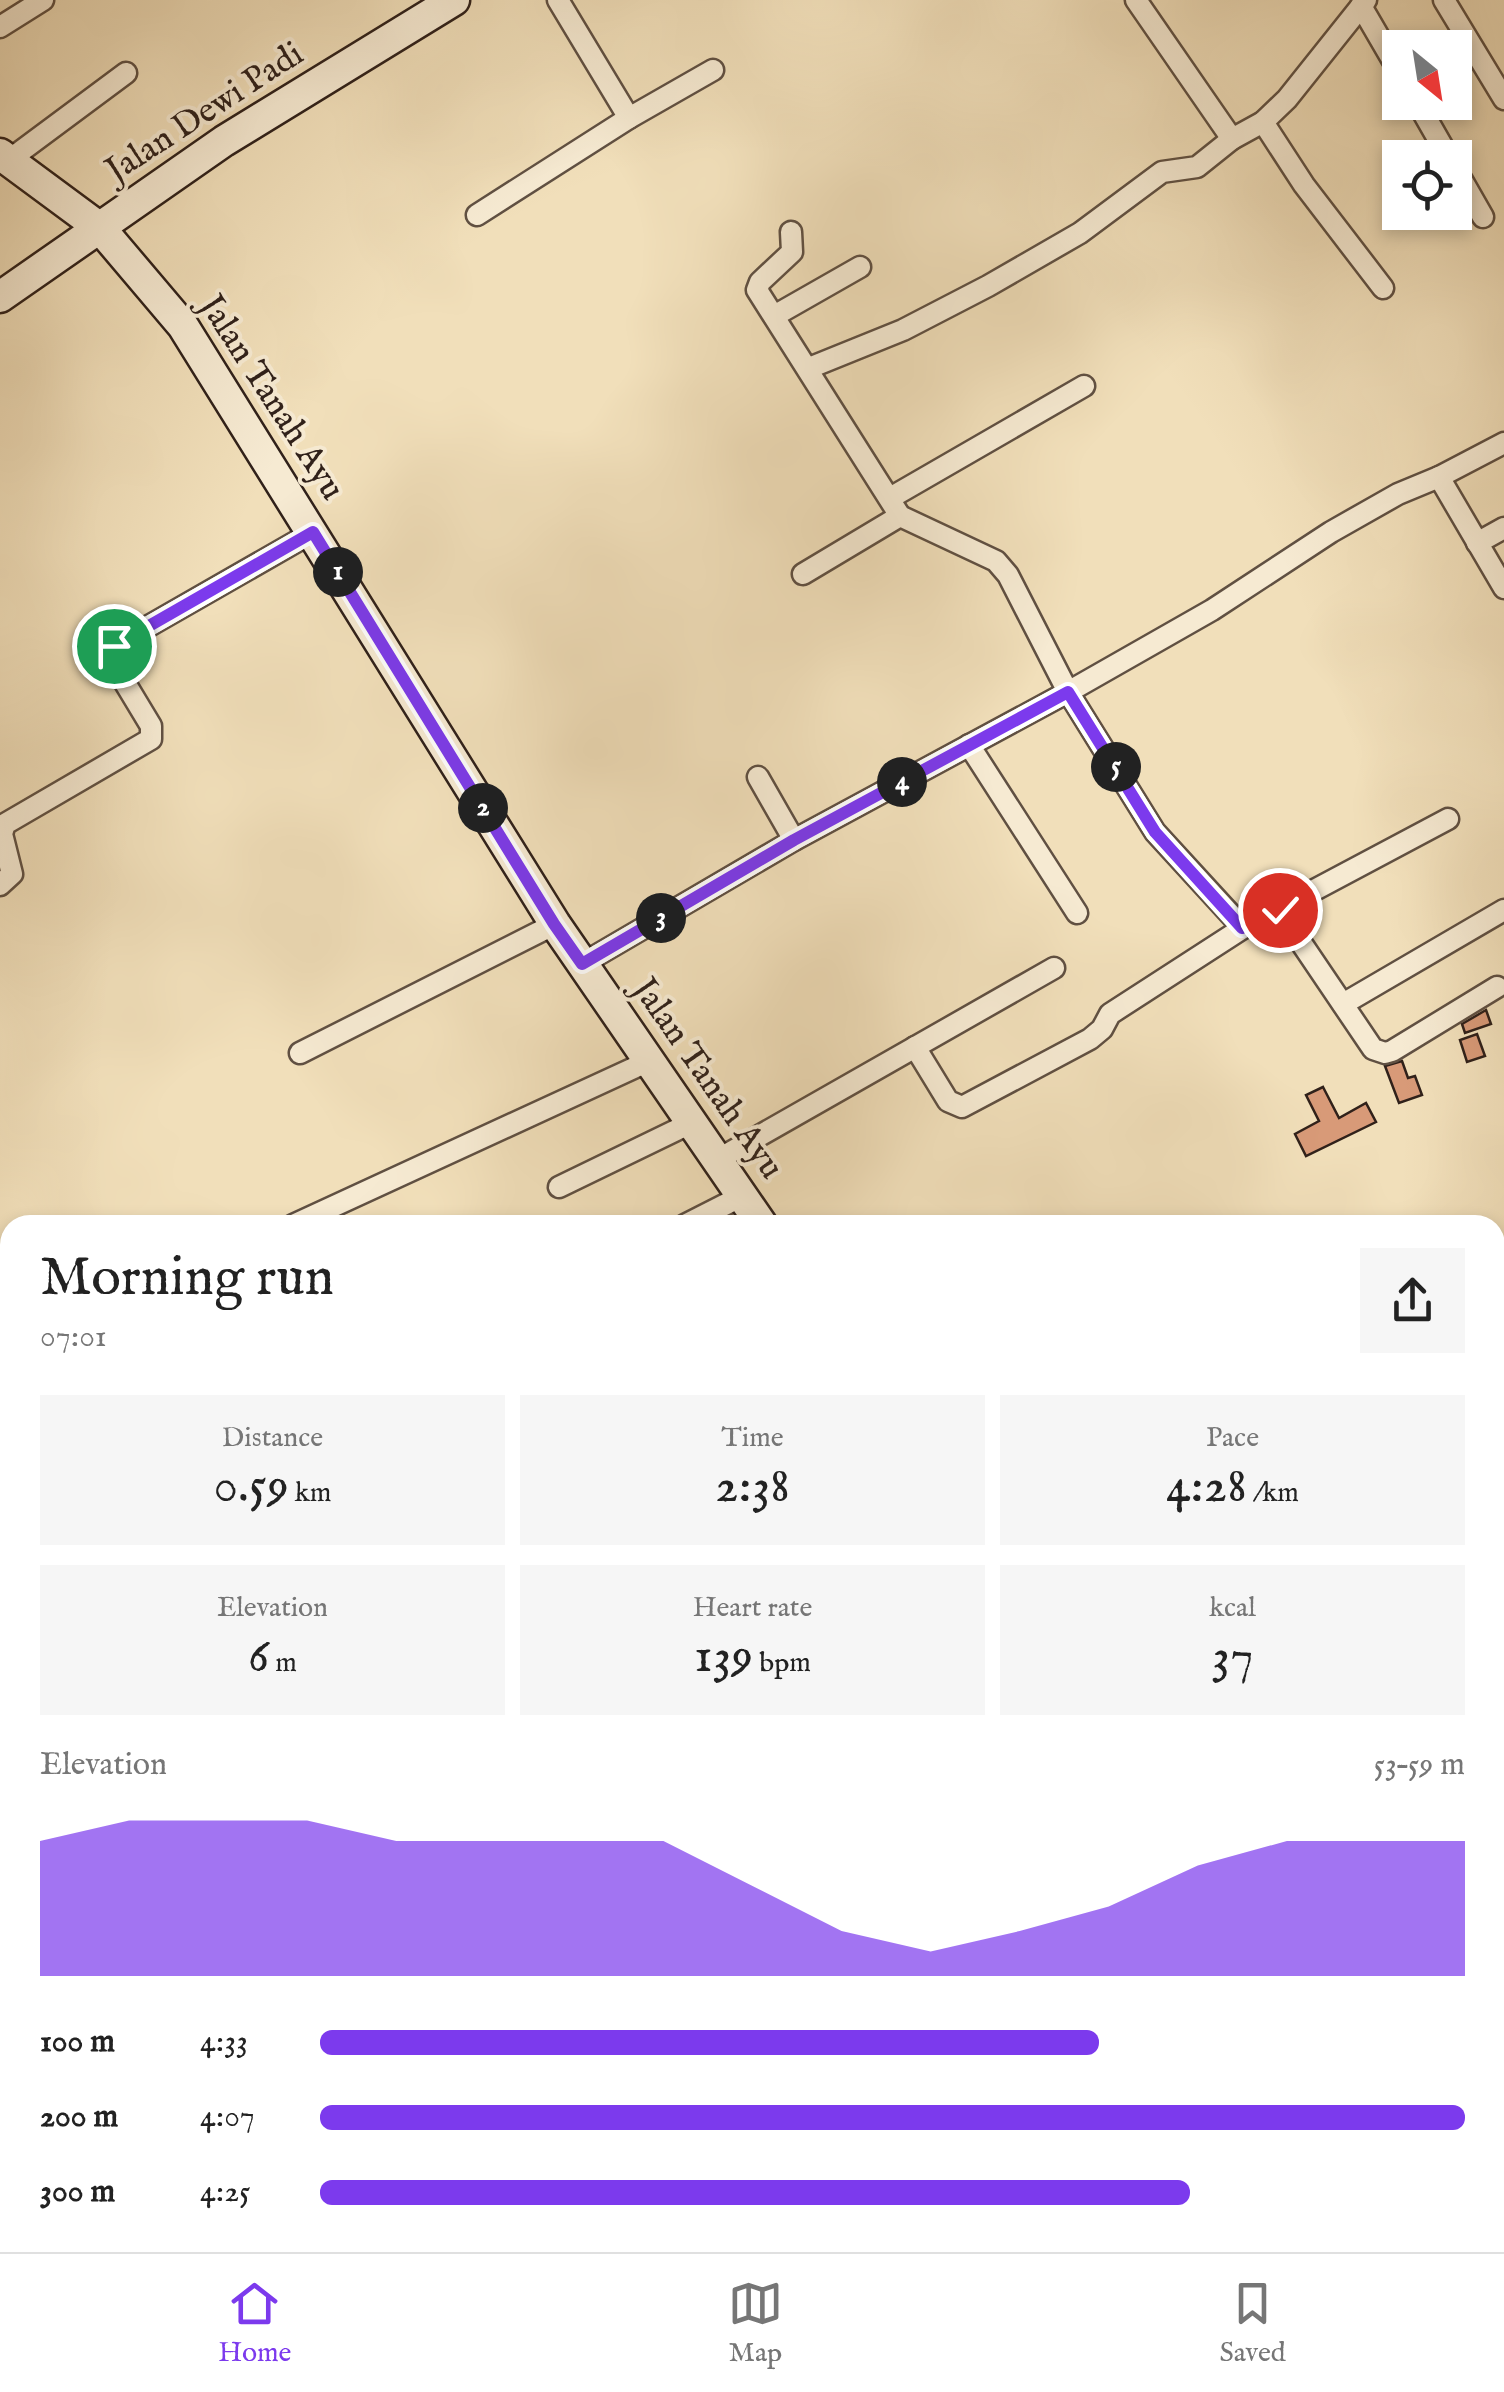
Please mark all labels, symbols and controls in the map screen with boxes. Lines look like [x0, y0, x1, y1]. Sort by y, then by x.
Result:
north arrow [1382, 30, 1472, 120]
map controls [1382, 30, 1472, 230]
street label: Jalan Dewi Padi [94, 32, 312, 196]
button: locate [1382, 140, 1472, 230]
street label: Jalan Tanah Ayu [186, 284, 354, 509]
pin: 1 [313, 547, 363, 597]
text: 1 [333, 554, 343, 589]
pin [72, 604, 157, 689]
icon: arrive [87, 619, 142, 674]
pin: 5 [1091, 742, 1141, 792]
text: 5 [1111, 749, 1121, 784]
pin: 4 [877, 757, 927, 807]
text: 4 [895, 764, 909, 799]
pin: 2 [458, 783, 508, 833]
text: 2 [476, 790, 490, 825]
pin [1238, 868, 1323, 953]
icon: check [1253, 883, 1308, 938]
pin: 3 [636, 893, 686, 943]
text: 3 [656, 900, 666, 935]
street label: Jalan Tanah Ayu [619, 966, 793, 1188]
text: Morning run [40, 1244, 334, 1314]
button: share [1360, 1248, 1465, 1353]
text: 07:01 [40, 1317, 107, 1358]
text: Distance [222, 1421, 323, 1456]
text: Time [721, 1421, 784, 1456]
text: Pace [1206, 1421, 1259, 1456]
text: 0.59 [214, 1456, 289, 1519]
text: 2:38 [715, 1456, 790, 1519]
text: 4:28 [1166, 1456, 1247, 1519]
text: km [289, 1476, 331, 1511]
text: /km [1247, 1476, 1299, 1511]
text: Elevation [217, 1591, 328, 1626]
text: Heart rate [693, 1591, 812, 1626]
text: kcal [1209, 1591, 1256, 1626]
text: 6 [248, 1626, 269, 1689]
text: 139 [694, 1626, 753, 1689]
text: 37 [1211, 1626, 1254, 1689]
text: m [269, 1646, 297, 1681]
text: bpm [753, 1646, 811, 1681]
text: Elevation [40, 1745, 167, 1786]
text: 53–59 m [1374, 1745, 1465, 1786]
text: 100 m [40, 2022, 115, 2063]
text: 4:33 [200, 2022, 248, 2063]
text: 200 m [40, 2097, 118, 2138]
text: 4:07 [200, 2097, 255, 2138]
text: 300 m [40, 2172, 115, 2213]
text: 4:25 [200, 2172, 251, 2213]
tab: Home [218, 2276, 291, 2371]
tab: Map [728, 2276, 783, 2371]
tab: Saved [1219, 2276, 1286, 2371]

